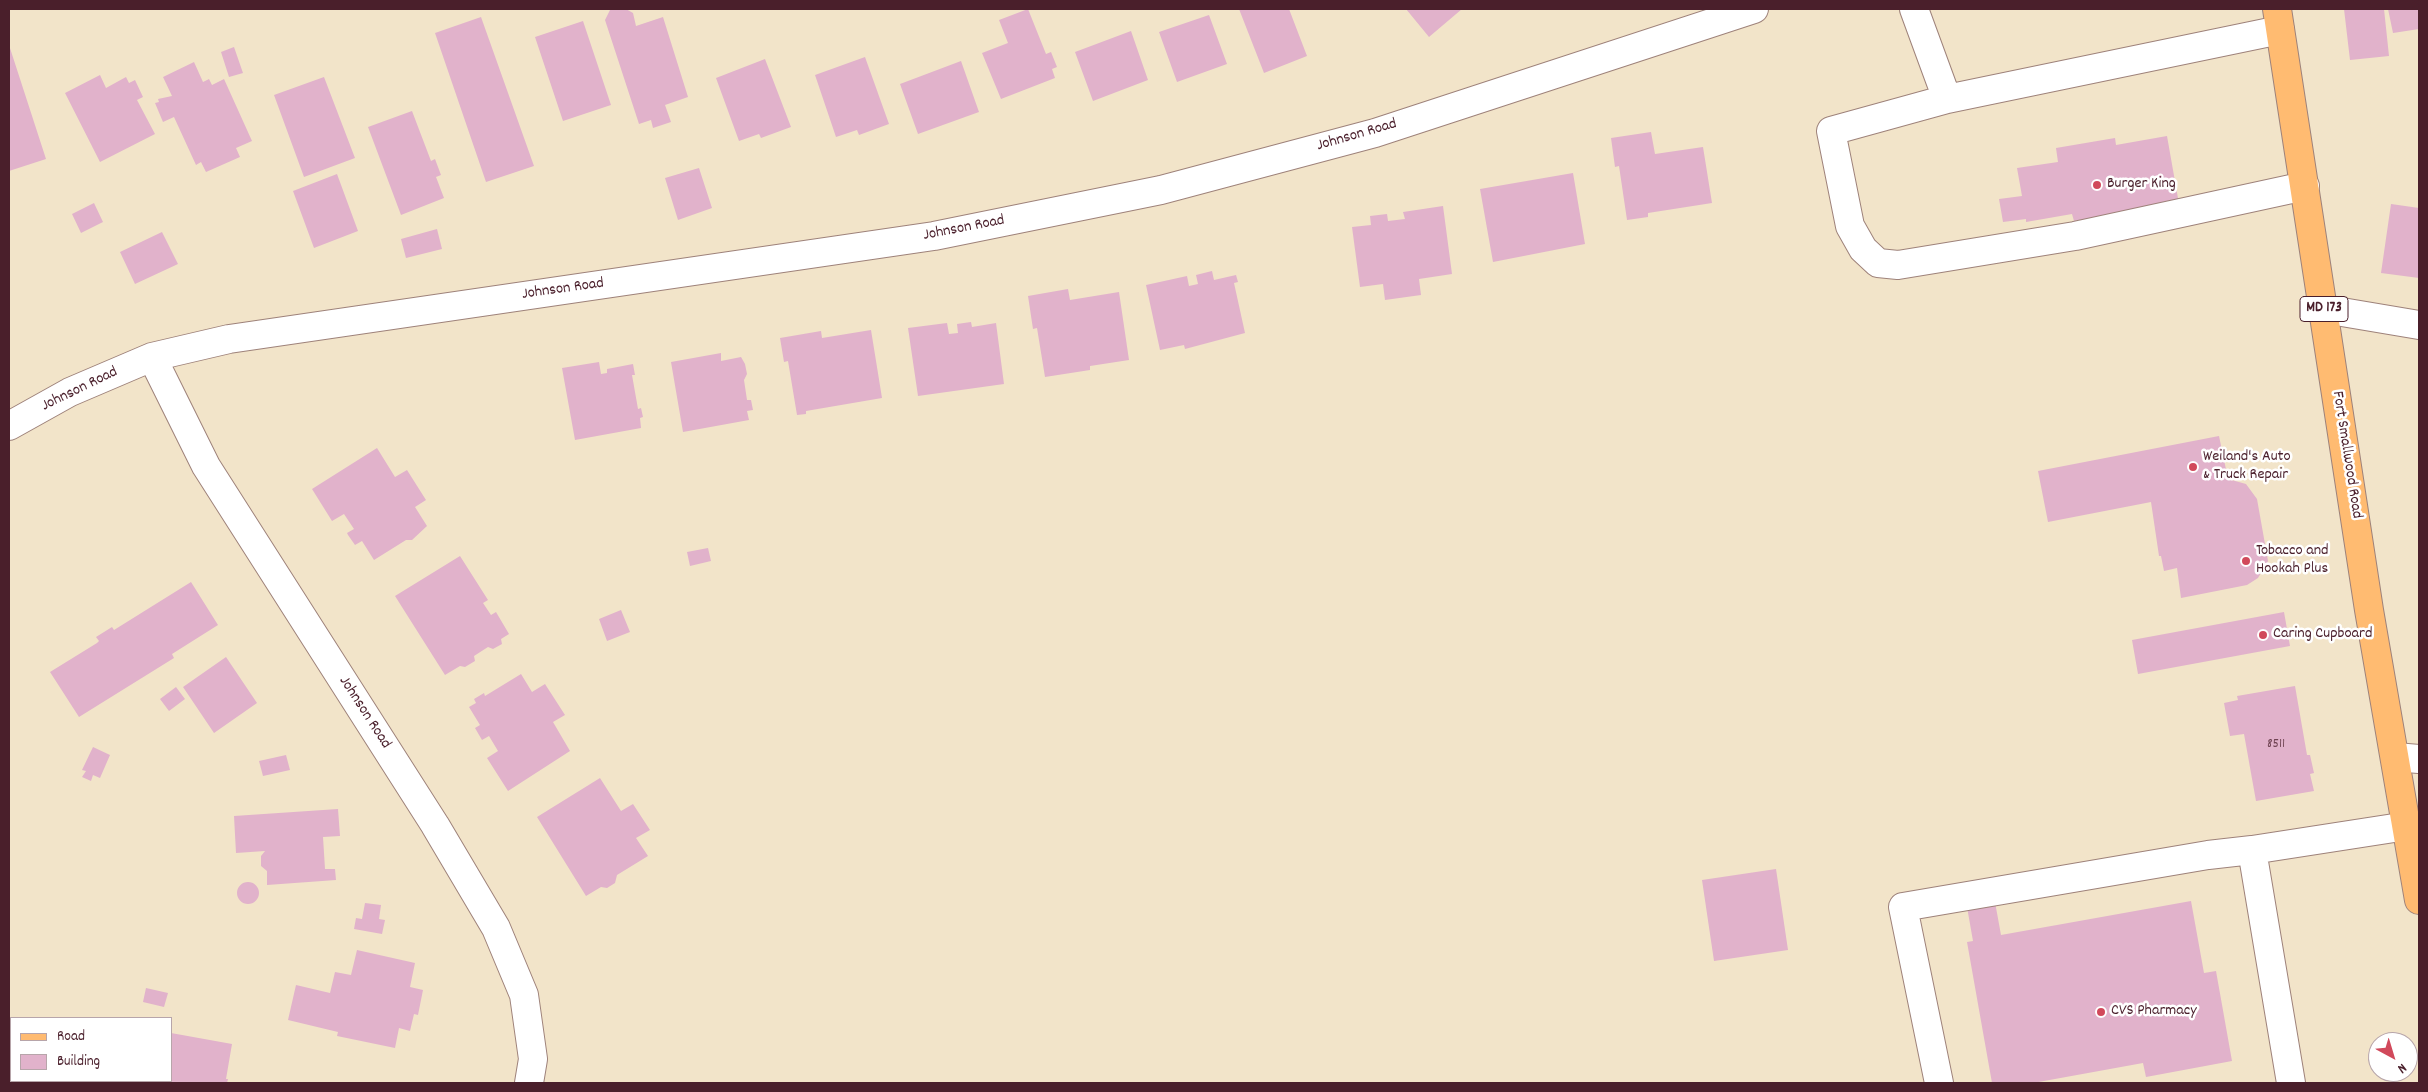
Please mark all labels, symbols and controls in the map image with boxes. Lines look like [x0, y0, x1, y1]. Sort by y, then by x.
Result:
street label: Johnson Road [1315, 115, 1399, 157]
place label: Burger King [2107, 175, 2176, 195]
marker: Burger King [2091, 179, 2103, 191]
street label: Johnson Road [922, 212, 1006, 246]
street label: Johnson Road [521, 275, 605, 305]
road number: MD 173 [2300, 296, 2348, 322]
street label: Johnson Road [39, 363, 121, 417]
street label: Fort Smallwood Road [2326, 390, 2366, 520]
place label: Weiland's Auto & Truck Repair [2203, 448, 2291, 486]
marker: Weiland's Auto & Truck Repair [2187, 461, 2199, 473]
place label: Tobacco and Hookah Plus [2256, 542, 2329, 580]
marker: Tobacco and Hookah Plus [2240, 555, 2252, 567]
place label: Caring Cupboard [2273, 625, 2373, 645]
marker: Caring Cupboard [2257, 629, 2269, 641]
street label: Johnson Road [333, 673, 395, 753]
house number: 8511 [2267, 737, 2285, 753]
place label: CVS Pharmacy [2111, 1002, 2197, 1022]
marker: CVS Pharmacy [2095, 1006, 2107, 1018]
legend [10, 1017, 172, 1082]
text: Road [57, 1026, 85, 1048]
north arrow [2368, 1032, 2418, 1082]
text: Building [57, 1051, 100, 1073]
text: N [2393, 1058, 2411, 1078]

